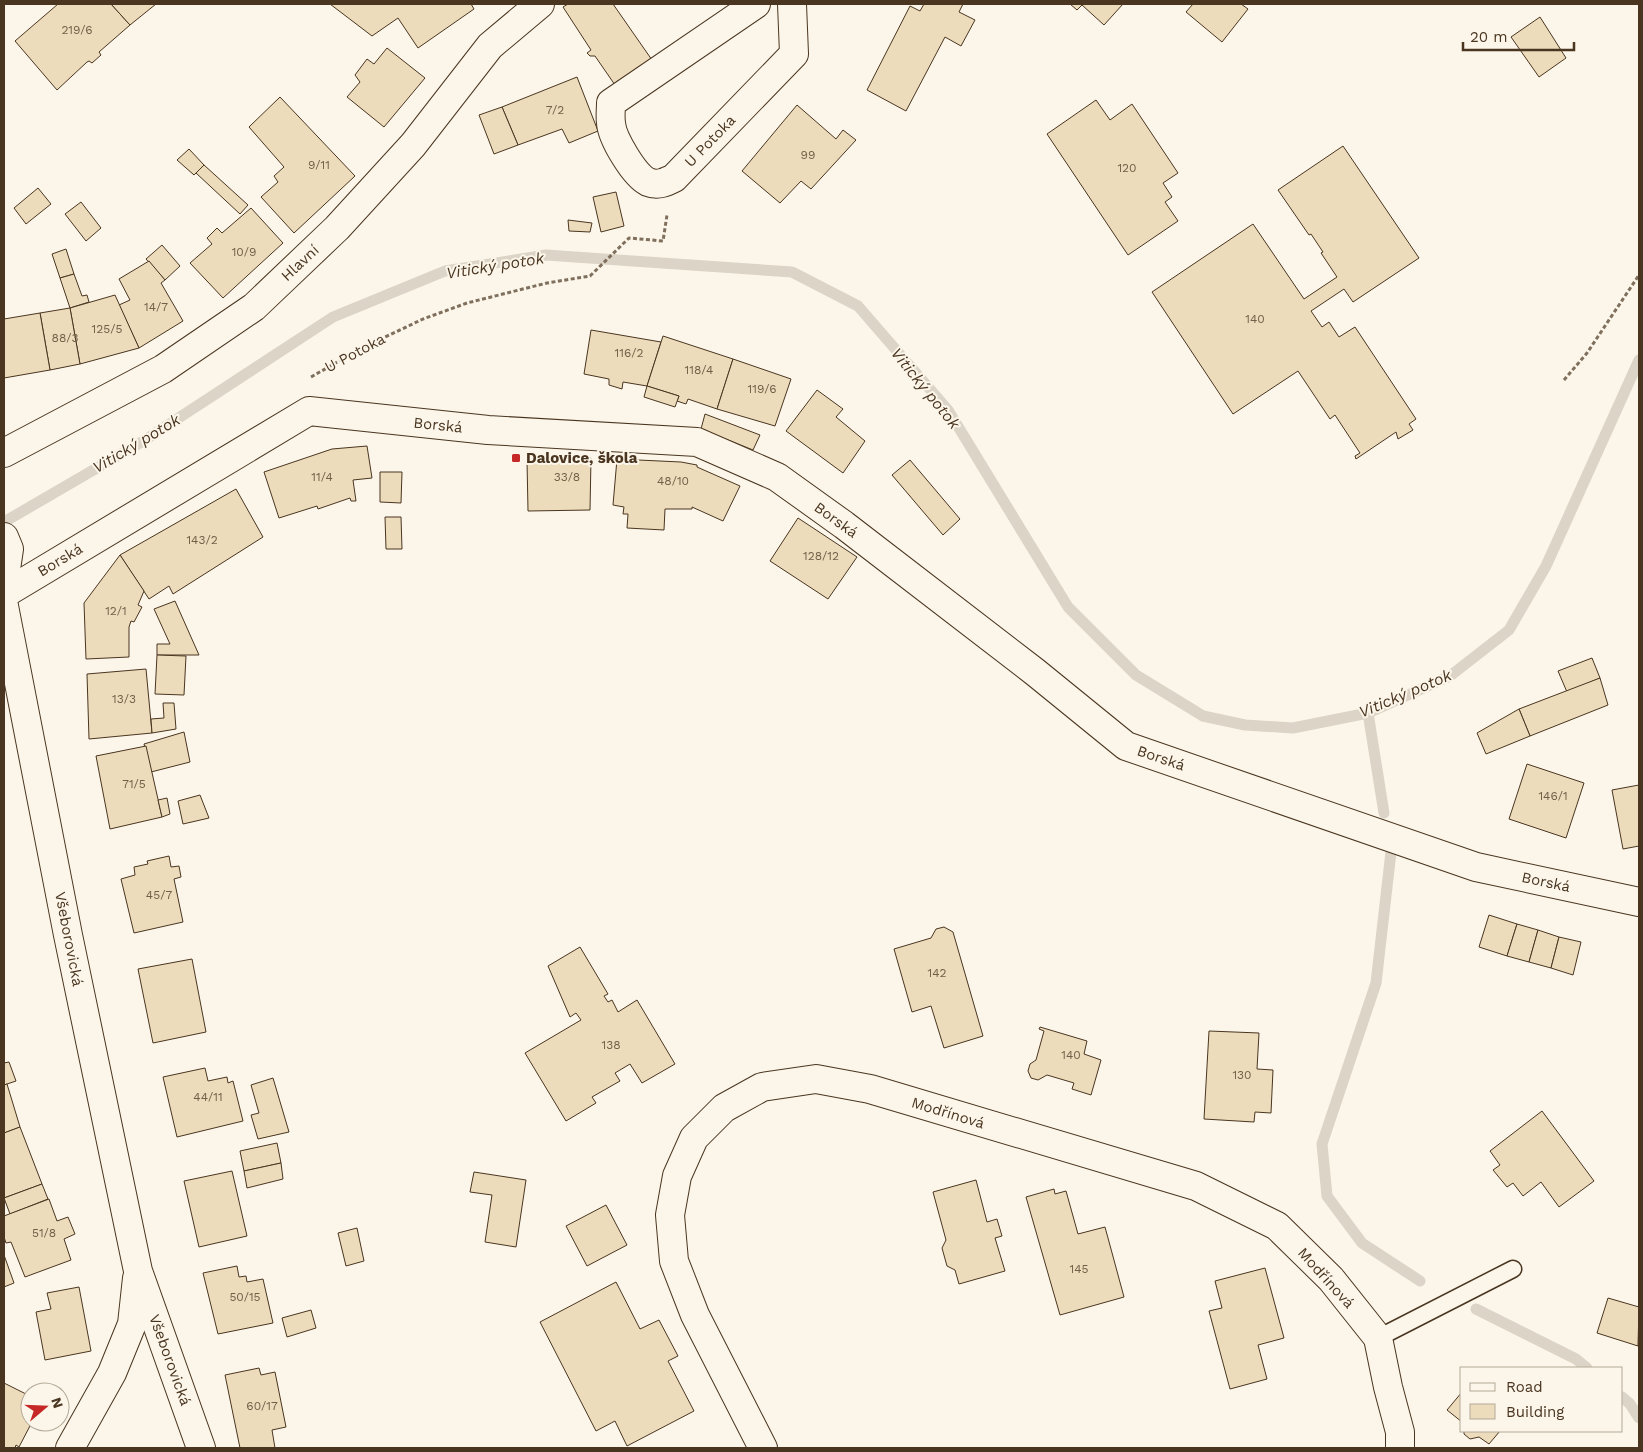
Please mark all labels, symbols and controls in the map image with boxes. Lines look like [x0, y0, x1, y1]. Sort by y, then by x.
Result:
scale bar [1463, 20, 1574, 52]
house number: 219/6 [61, 23, 93, 37]
text: 20 m [1470, 28, 1508, 46]
house number: 7/2 [546, 103, 564, 117]
street label: U Potoka [681, 111, 740, 171]
house number: 99 [801, 148, 815, 162]
house number: 9/11 [308, 158, 330, 172]
house number: 120 [1117, 161, 1137, 175]
street label: Hlavní [277, 241, 323, 285]
house number: 10/9 [232, 245, 256, 259]
water label: Vitický potok [445, 248, 547, 283]
house number: 14/7 [144, 300, 168, 314]
house number: 140 [1245, 312, 1265, 326]
house number: 125/5 [92, 322, 122, 336]
street label: U Potoka [322, 329, 389, 376]
house number: 88/3 [51, 331, 79, 345]
water label: Vitický potok [887, 344, 965, 434]
house number: 116/2 [615, 346, 643, 360]
house number: 118/4 [685, 363, 713, 377]
house number: 119/6 [748, 382, 776, 396]
water label: Vitický potok [89, 409, 185, 477]
street label: Borská [413, 413, 464, 437]
place label: Dalovice, škola [526, 449, 638, 467]
marker: Dalovice, škola [510, 452, 522, 464]
house number: 11/4 [311, 470, 333, 484]
house number: 33/8 [554, 470, 580, 484]
house number: 48/10 [657, 474, 689, 488]
street label: Borská [811, 498, 862, 542]
house number: 143/2 [186, 533, 218, 547]
street label: Borská [34, 539, 86, 580]
house number: 128/12 [803, 549, 839, 563]
house number: 12/1 [105, 604, 127, 618]
water label: Vitický potok [1356, 665, 1456, 722]
house number: 13/3 [112, 692, 136, 706]
street label: Borská [1135, 741, 1188, 775]
house number: 71/5 [122, 777, 146, 791]
house number: 146/1 [1538, 789, 1568, 803]
street label: Borská [1520, 868, 1573, 896]
house number: 45/7 [146, 888, 172, 902]
street label: Všeborovická [51, 890, 87, 988]
house number: 142 [927, 966, 947, 980]
house number: 138 [601, 1038, 621, 1052]
house number: 140 [1061, 1048, 1081, 1062]
house number: 130 [1232, 1068, 1252, 1082]
house number: 44/11 [193, 1090, 223, 1104]
street label: Modřínová [909, 1093, 987, 1133]
house number: 51/8 [32, 1226, 56, 1240]
street label: Modřínová [1294, 1244, 1358, 1312]
house number: 145 [1070, 1262, 1089, 1276]
house number: 50/15 [229, 1290, 261, 1304]
street label: Všeborovická [145, 1312, 195, 1409]
legend [1460, 1367, 1623, 1432]
text: Road [1506, 1378, 1543, 1396]
north arrow [20, 1382, 70, 1432]
text: N [48, 1395, 67, 1410]
house number: 60/17 [246, 1399, 278, 1413]
text: Building [1506, 1403, 1564, 1421]

